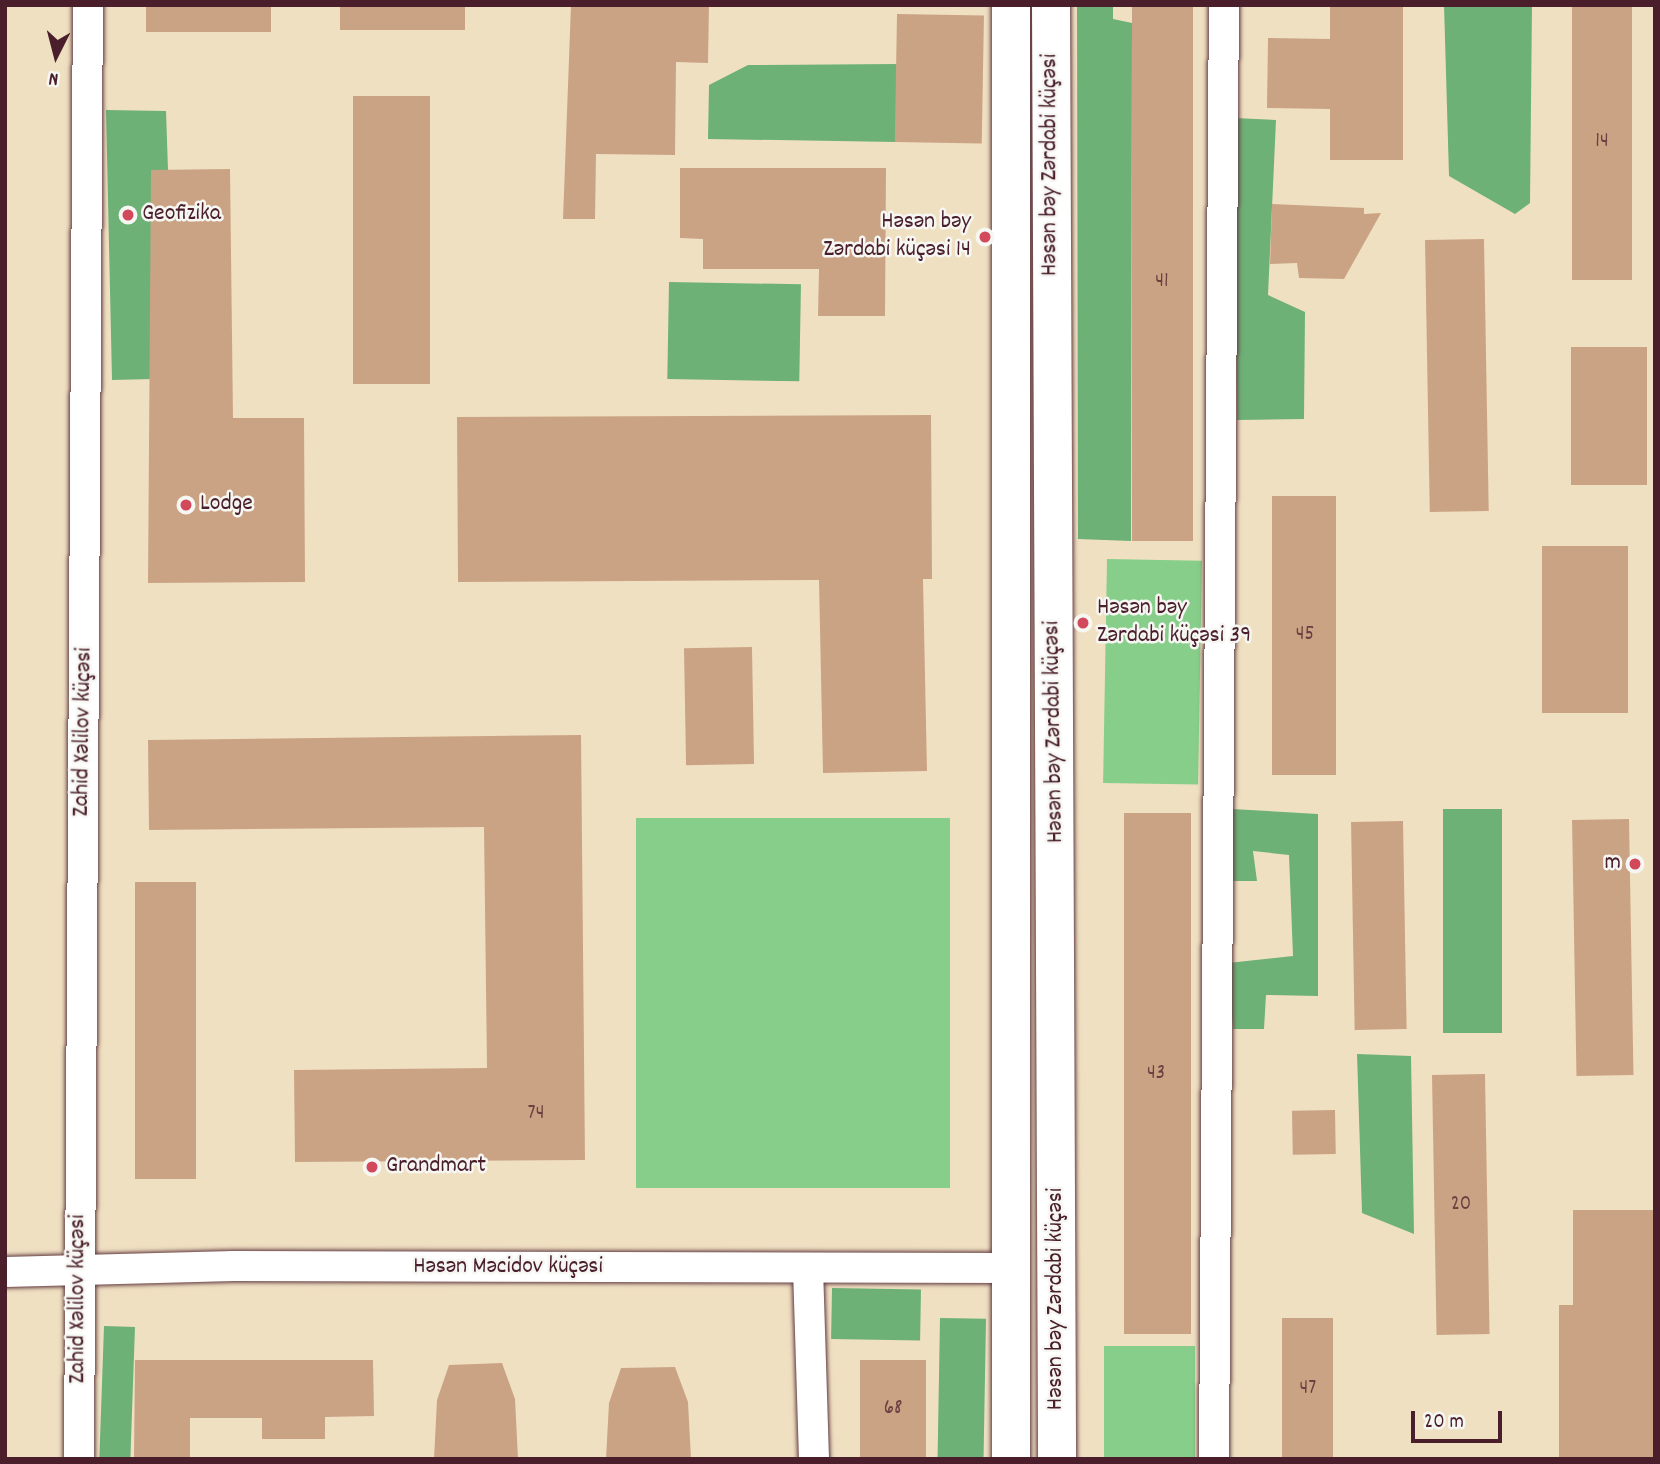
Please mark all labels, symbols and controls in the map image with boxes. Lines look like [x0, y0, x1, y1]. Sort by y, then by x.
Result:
north arrow [21, 21, 91, 91]
street label: Həsən bəy Zərdabi küçəsi [1037, 54, 1065, 276]
text: N [48, 63, 60, 91]
house number: 14 [1595, 129, 1609, 155]
place label: Geofizika [142, 201, 221, 229]
marker: Geofizika [120, 207, 136, 223]
place label: Həsən bəy Zərdabi küçəsi 14 [823, 209, 971, 265]
marker: Həsən bəy Zərdabi küçəsi 14 [977, 229, 993, 245]
house number: 41 [1155, 269, 1169, 295]
place label: Lodge [200, 491, 253, 519]
marker: Lodge [178, 497, 194, 513]
place label: Həsən bəy Zərdabi küçəsi 39 [1097, 595, 1251, 651]
marker: Həsən bəy Zərdabi küçəsi 39 [1075, 615, 1091, 631]
street label: Həsən bəy Zərdabi küçəsi [1039, 621, 1071, 843]
house number: 45 [1296, 622, 1314, 648]
street label: Zahid Xəlilov küçəsi [68, 647, 100, 817]
place label: m [1605, 850, 1621, 878]
marker: m [1627, 856, 1643, 872]
house number: 43 [1147, 1061, 1165, 1087]
house number: 74 [528, 1101, 544, 1127]
place label: Grandmart [386, 1153, 486, 1181]
marker: Grandmart [364, 1159, 380, 1175]
street label: Həsən bəy Zərdabi küçəsi [1043, 1188, 1071, 1410]
house number: 20 [1451, 1192, 1471, 1218]
street label: Zahid Xəlilov küçəsi [65, 1214, 93, 1384]
street label: Həsən Məcidov küçəsi [413, 1254, 603, 1282]
house number: 47 [1300, 1376, 1316, 1402]
house number: 68 [884, 1396, 902, 1422]
scale bar [1415, 1398, 1506, 1442]
text: 20 m [1424, 1408, 1464, 1438]

